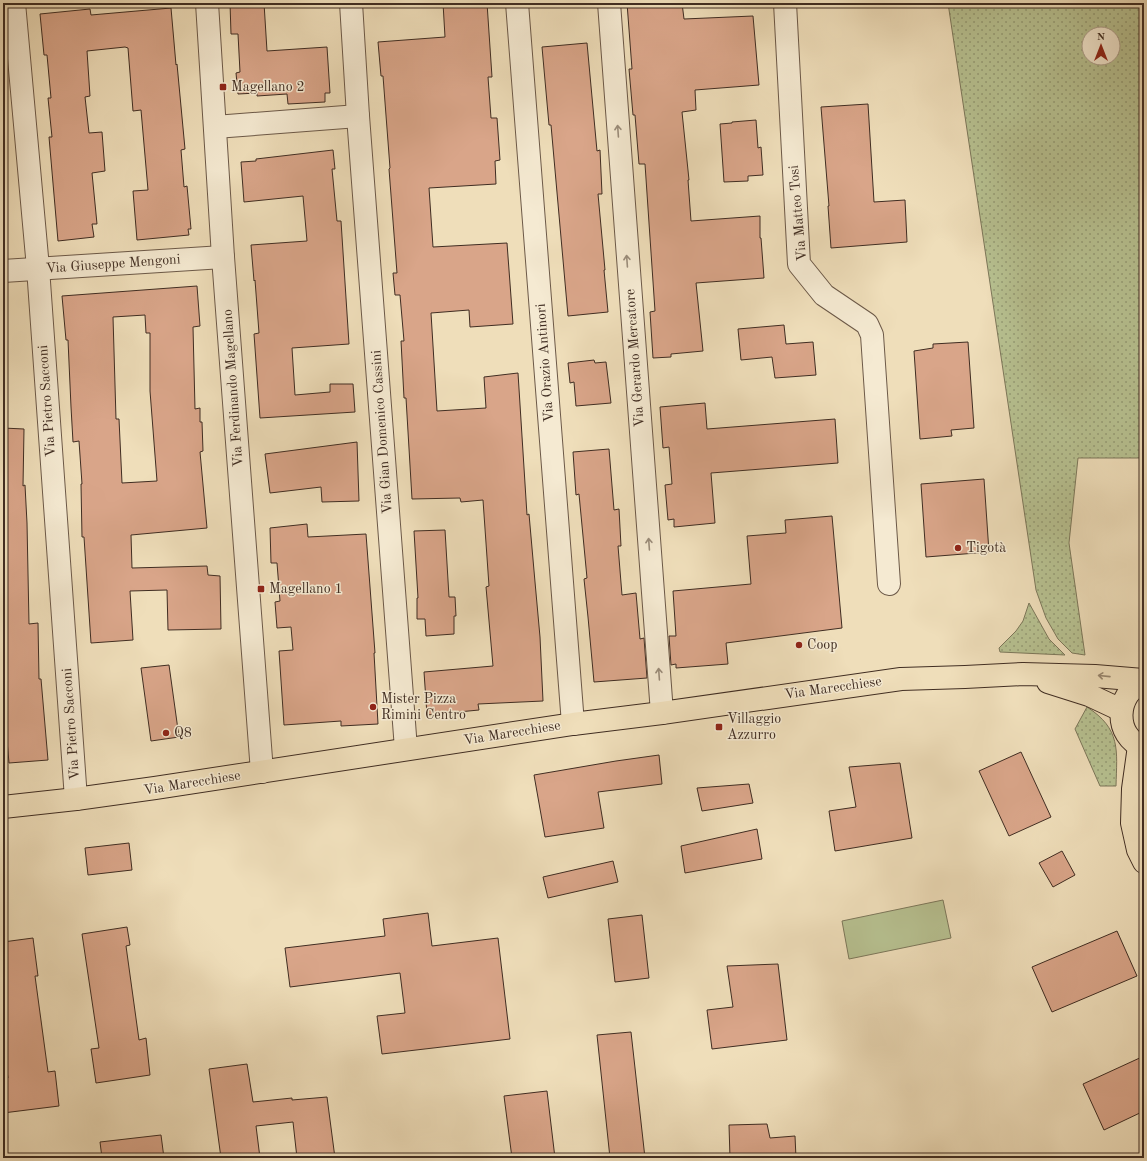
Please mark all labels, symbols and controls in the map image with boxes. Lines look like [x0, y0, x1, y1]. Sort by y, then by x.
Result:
north arrow [1081, 26, 1121, 66]
text: N [1097, 32, 1106, 43]
place label: Magellano 2 [231, 80, 305, 94]
marker: Magellano 2 [218, 82, 228, 92]
one-way arrow [614, 125, 621, 138]
street label: Via Matteo Tosi [787, 164, 809, 262]
street label: Via Giuseppe Mengoni [45, 252, 181, 276]
one-way arrow [624, 255, 631, 268]
street label: Via Gerardo Mercatore [623, 288, 647, 428]
street label: Via Orazio Antinori [534, 303, 556, 423]
street label: Via Ferdinando Magellano [220, 308, 246, 467]
street label: Via Pietro Sacconi [36, 344, 58, 457]
street label: Via Gian Domenico Cassini [369, 349, 395, 514]
one-way arrow [645, 538, 652, 551]
place label: Tigotà [966, 541, 1006, 555]
marker: Tigotà [953, 543, 963, 553]
place label: Magellano 1 [269, 582, 343, 596]
marker: Magellano 1 [256, 584, 266, 594]
place label: Coop [807, 638, 838, 652]
marker: Coop [794, 640, 804, 650]
street label: Via Pietro Sacconi [60, 667, 82, 780]
one-way arrow [655, 668, 662, 681]
one-way arrow [1098, 673, 1111, 680]
street label: Via Marecchiese [783, 674, 883, 702]
place label: Mister Pizza Rimini Centro [381, 692, 466, 722]
marker: Mister Pizza Rimini Centro [368, 702, 378, 712]
place label: Villaggio Azzurro [727, 712, 781, 742]
street label: Via Marecchiese [462, 718, 562, 748]
marker: Villaggio Azzurro [714, 722, 724, 732]
place label: Q8 [174, 726, 192, 740]
marker: Q8 [161, 728, 171, 738]
street label: Via Marecchiese [142, 768, 242, 798]

